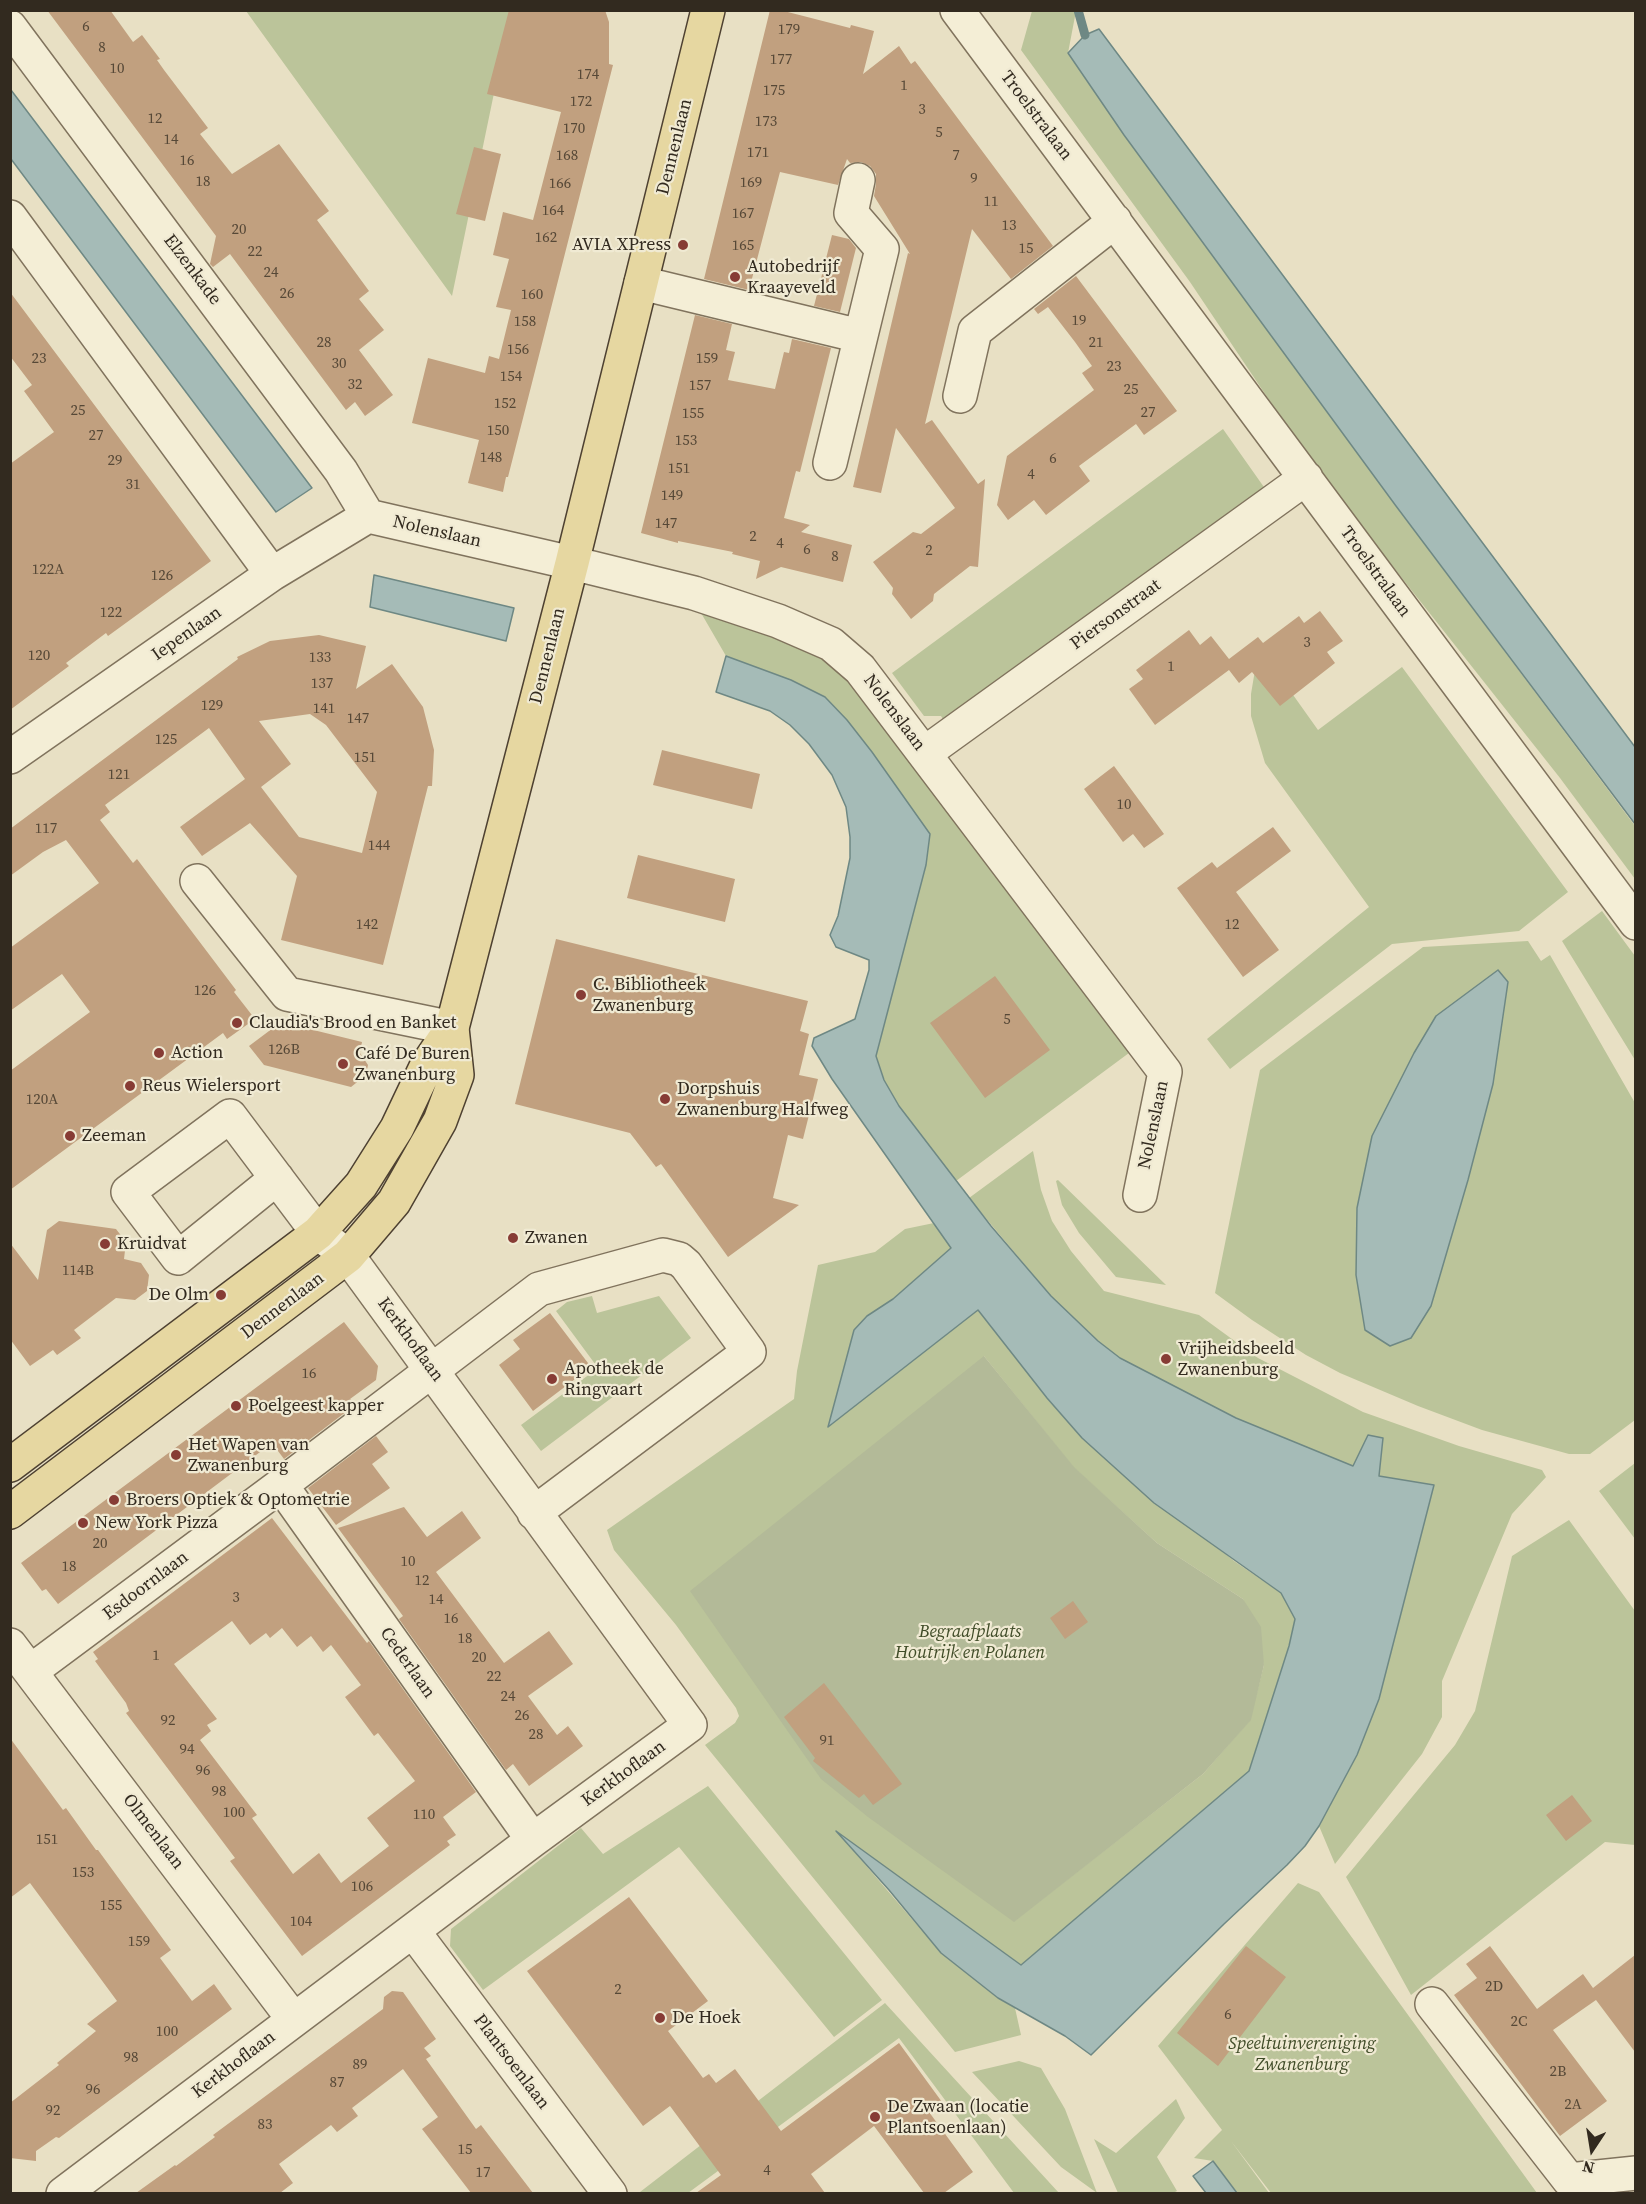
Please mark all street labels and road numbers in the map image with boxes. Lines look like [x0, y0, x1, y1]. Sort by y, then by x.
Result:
street label: Troelstralaan [995, 67, 1077, 165]
street label: Dennenlaan [653, 97, 697, 197]
street label: Elzenkade [158, 230, 226, 310]
street label: Nolenslaan [391, 511, 483, 553]
street label: Troelstralaan [1335, 523, 1415, 621]
street label: Piersonstraat [1067, 575, 1165, 655]
street label: Iepenlaan [148, 602, 226, 666]
street label: Dennenlaan [526, 606, 570, 706]
street label: Nolenslaan [858, 671, 930, 755]
street label: Nolenslaan [1134, 1079, 1174, 1171]
street label: Dennenlaan [237, 1268, 329, 1344]
street label: Kerkhoflaan [372, 1294, 448, 1386]
street label: Esdoornlaan [99, 1547, 193, 1625]
street label: Cederlaan [375, 1623, 439, 1703]
street label: Kerkhoflaan [578, 1736, 670, 1812]
street label: Olmenlaan [118, 1790, 188, 1874]
street label: Plantsoenlaan [468, 2010, 554, 2114]
street label: Kerkhoflaan [188, 2027, 280, 2103]

